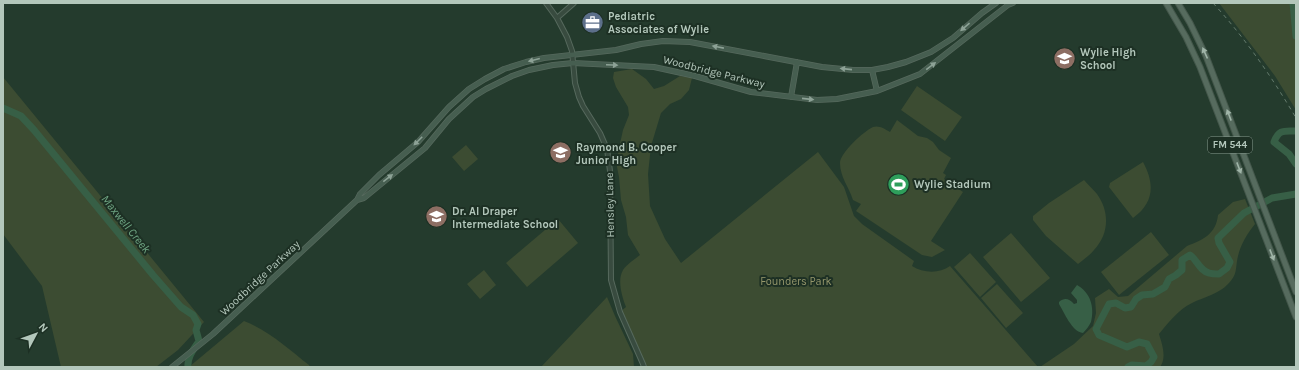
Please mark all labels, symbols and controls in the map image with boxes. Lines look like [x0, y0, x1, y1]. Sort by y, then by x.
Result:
office icon: Pediatric Associates of Wylie [579, 9, 605, 35]
place label: Pediatric Associates of Wylie [608, 10, 709, 36]
one-way arrow [960, 23, 970, 32]
one-way arrow [712, 44, 724, 50]
school or university icon: Wylie High School [1052, 45, 1078, 71]
place label: Wylie High School [1080, 46, 1136, 72]
one-way arrow [1201, 46, 1207, 58]
street label: Woodbridge Parkway [662, 53, 766, 91]
one-way arrow [527, 58, 540, 64]
one-way arrow [606, 61, 618, 68]
one-way arrow [926, 61, 937, 70]
one-way arrow [840, 66, 852, 72]
one-way arrow [802, 96, 814, 102]
one-way arrow [1226, 108, 1232, 120]
one-way arrow [413, 136, 423, 146]
road number: FM 544 [1208, 137, 1252, 153]
school or university icon: Raymond B. Cooper Junior High [548, 140, 574, 166]
place label: Raymond B. Cooper Junior High [576, 141, 677, 167]
one-way arrow [1236, 163, 1242, 175]
sports icon: Wylie Stadium [886, 171, 912, 197]
street label: Hensley Lane [603, 172, 617, 238]
one-way arrow [383, 173, 394, 182]
place label: Wylie Stadium [914, 178, 991, 191]
water label: Maxwell Creek [98, 192, 154, 257]
school or university icon: Dr. Al Draper Intermediate School [424, 204, 450, 230]
place label: Dr. Al Draper Intermediate School [452, 205, 558, 231]
street label: Woodbridge Parkway [217, 238, 303, 318]
one-way arrow [1270, 250, 1276, 262]
park label: Founders Park [760, 275, 832, 288]
north arrow [16, 314, 56, 354]
text: N [36, 321, 51, 335]

